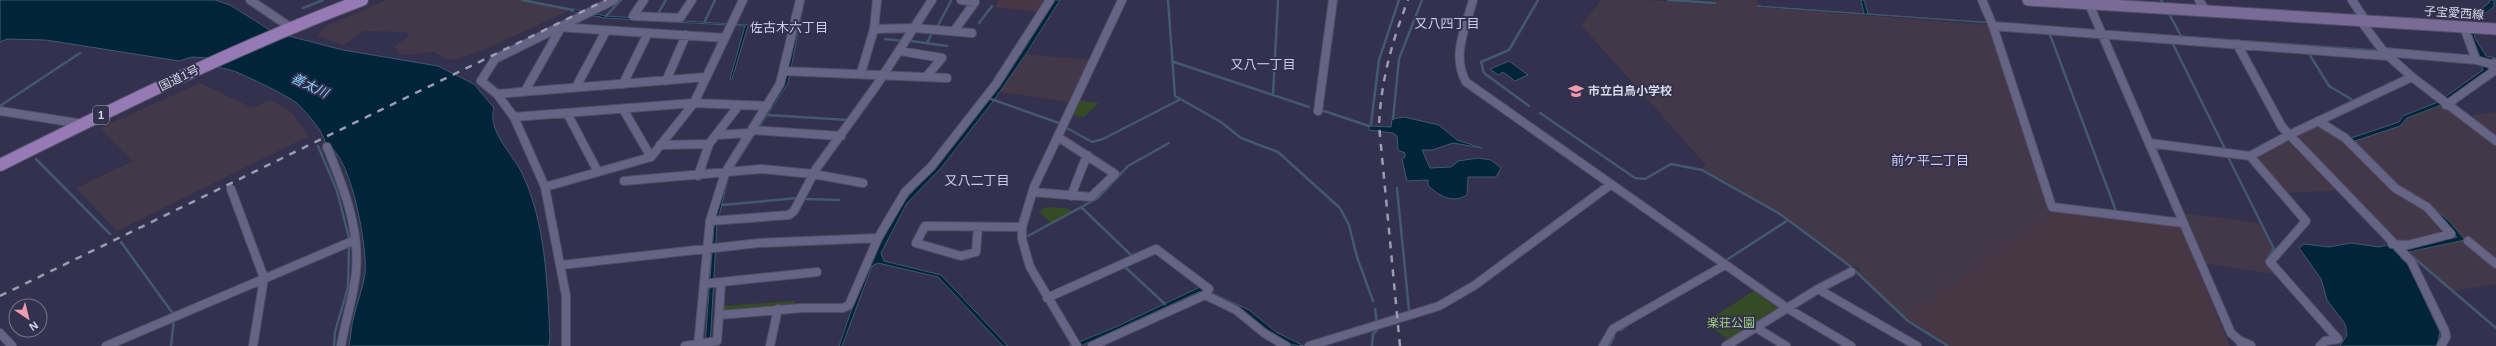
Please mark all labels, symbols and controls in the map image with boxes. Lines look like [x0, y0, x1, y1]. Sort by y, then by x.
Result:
street label: 子宝愛西線 [2424, 4, 2484, 22]
district label: 又八四丁目 [1414, 16, 1480, 31]
district label: 佐古木六丁目 [750, 20, 828, 35]
district label: 又八一丁目 [1230, 57, 1296, 72]
street label: 国道1号 [157, 62, 201, 94]
water label: 善太川 [289, 70, 332, 102]
school or university icon: 市立白鳥小学校 [1567, 82, 1585, 100]
place label: 市立白鳥小学校 [1588, 84, 1672, 98]
road number: 1 [93, 106, 109, 124]
district label: 前ケ平二丁目 [1891, 153, 1969, 168]
district label: 又八二丁目 [944, 173, 1010, 188]
north arrow [8, 298, 48, 338]
park label: 楽荘公園 [1707, 316, 1755, 330]
text: N [27, 319, 40, 333]

